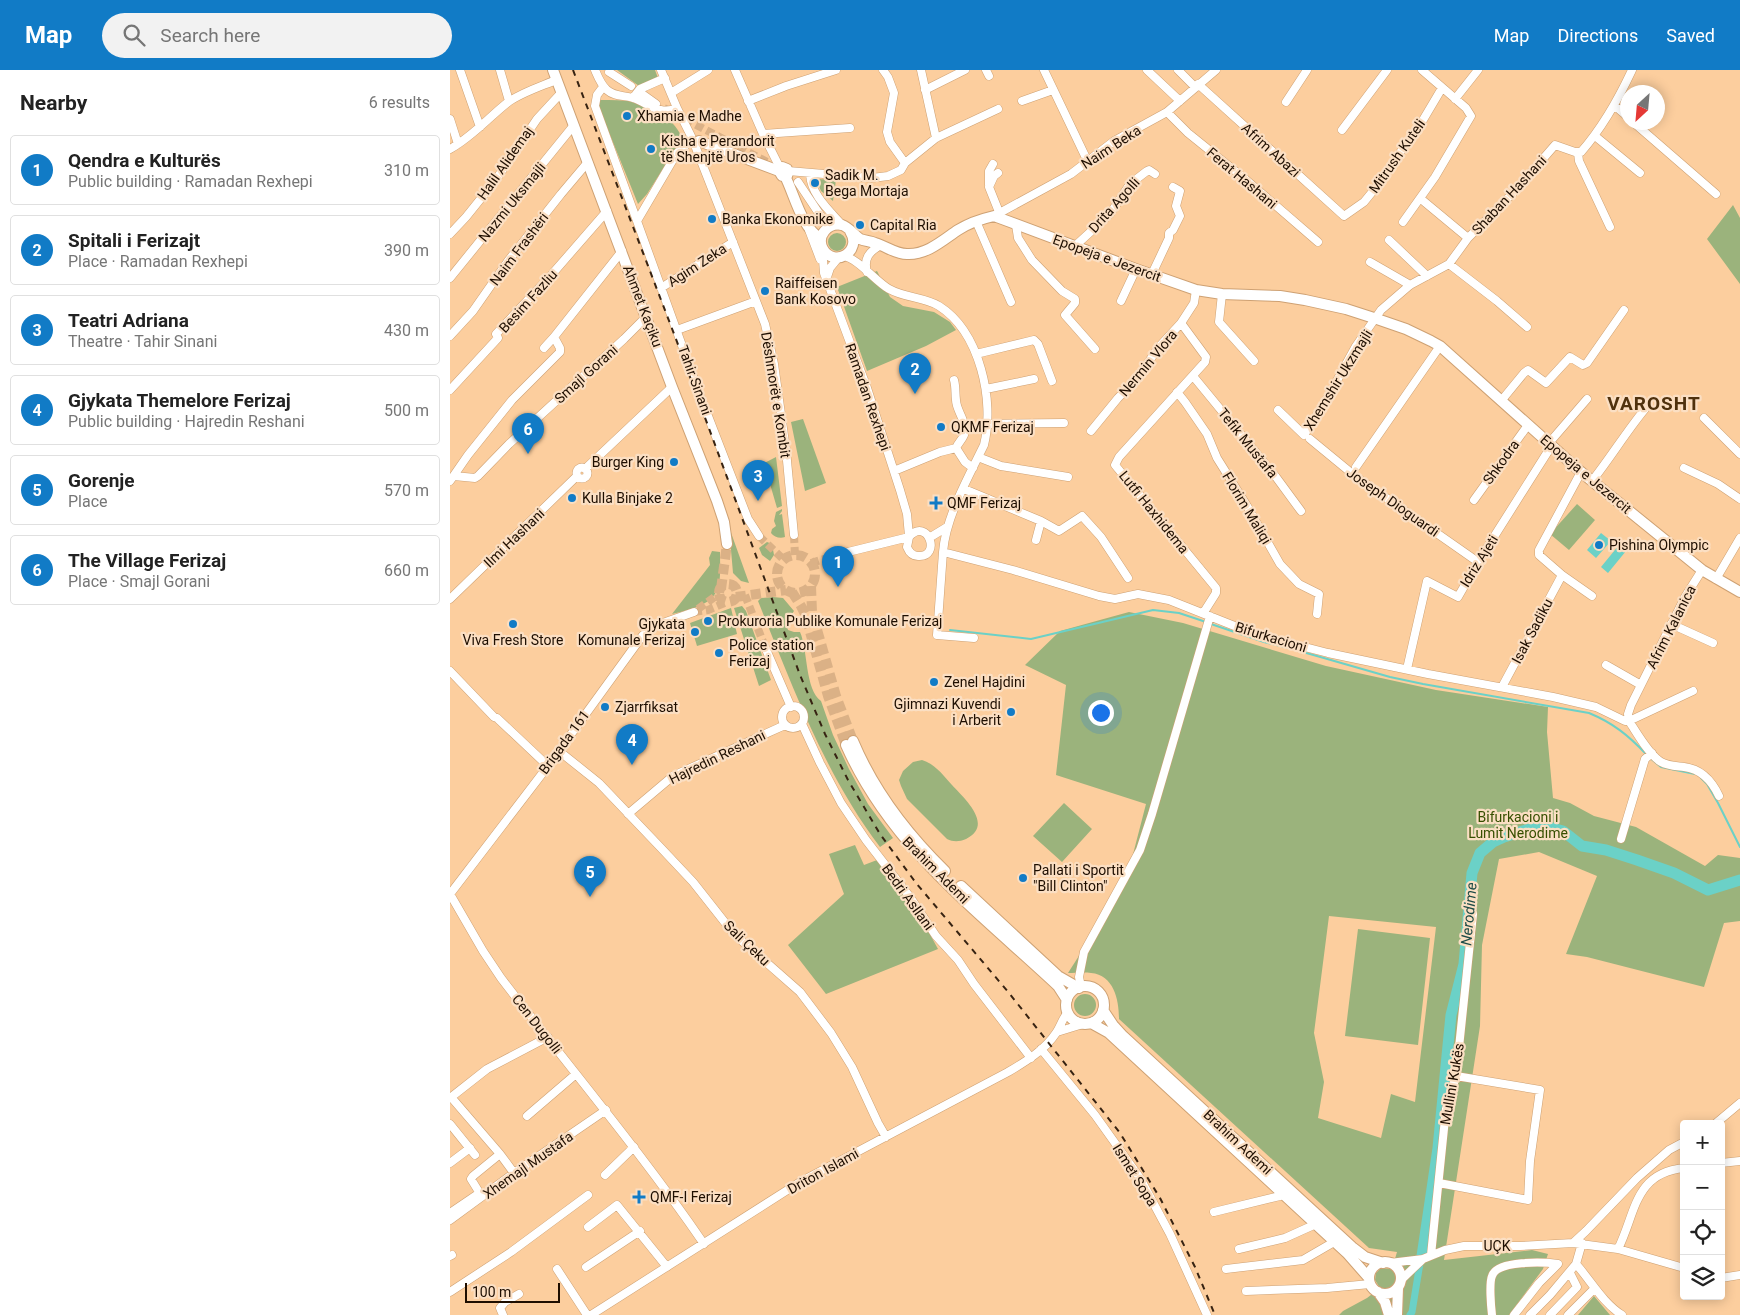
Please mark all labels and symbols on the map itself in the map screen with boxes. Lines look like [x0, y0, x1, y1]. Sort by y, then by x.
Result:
north arrow [1620, 85, 1665, 130]
place label: Xhamia e Madhe [637, 108, 742, 124]
marker: Xhamia e Madhe [621, 110, 633, 122]
street label: Mitrush Kuteli [1366, 116, 1428, 196]
street label: Afrim Abazi [1239, 120, 1303, 180]
street label: Naim Beka [1078, 122, 1144, 172]
street label: Halil Alidemaj [474, 123, 536, 203]
place label: Kisha e Perandorit të Shenjtë Uros [661, 133, 775, 165]
marker: Kisha e Perandorit të Shenjtë Uros [645, 143, 657, 155]
street label: Ferat Hashani [1204, 144, 1280, 212]
street label: Shaban Hashani [1469, 152, 1549, 238]
street label: Nazmi Uksmajli [475, 159, 549, 245]
place label: Sadik M. Bega Mortaja [825, 167, 909, 199]
street label: Drita Agolli [1085, 174, 1143, 236]
marker: Sadik M. Bega Mortaja [809, 177, 821, 189]
street label: Naim Frashëri [486, 209, 552, 289]
place label: Banka Ekonomike [722, 211, 833, 227]
marker: Banka Ekonomike [706, 213, 718, 225]
place label: Capital Ria [870, 217, 937, 233]
marker: Capital Ria [854, 219, 866, 231]
street label: Epopeja e Jezercit [1051, 231, 1164, 285]
street label: Agim Zeka [665, 240, 729, 290]
street label: Ahmet Kaçiku [620, 263, 666, 349]
street label: Besim Fazliu [496, 266, 560, 336]
place label: Raiffeisen Bank Kosovo [775, 275, 856, 307]
marker: Raiffeisen Bank Kosovo [759, 285, 771, 297]
street label: Nermin Vlora [1116, 327, 1180, 399]
street label: Xhemshir Ukzmajli [1301, 327, 1375, 433]
street label: Dëshmorët e Kombit [758, 331, 794, 460]
street label: Ramadan Rexhepi [842, 341, 894, 453]
street label: Smajl Gorani [551, 342, 621, 406]
street label: Tahir Sinani [675, 343, 715, 417]
pin: 2 [899, 353, 931, 394]
district label: VAROSHT [1607, 392, 1701, 415]
street label: Tefik Mustafa [1215, 405, 1281, 481]
pin: 6 [512, 413, 544, 454]
place label: QKMF Ferizaj [951, 419, 1034, 435]
marker: QKMF Ferizaj [935, 421, 947, 433]
street label: Epopeja e Jezercit [1537, 431, 1635, 517]
street label: Shkodra [1480, 437, 1522, 487]
place label: Burger King [592, 454, 664, 470]
marker: Burger King [668, 456, 680, 468]
pin: 3 [742, 460, 774, 501]
street label: Joseph Dioguardi [1344, 464, 1442, 540]
street label: Lutfi Haxhidema [1116, 467, 1192, 557]
street label: Florim Maliqi [1219, 469, 1275, 547]
place label: Kulla Binjake 2 [582, 490, 673, 506]
marker: Kulla Binjake 2 [566, 492, 578, 504]
place label: QMF Ferizaj [947, 495, 1021, 511]
marker: QMF Ferizaj [929, 496, 943, 510]
street label: Ilmi Hashani [481, 505, 547, 571]
street label: Idriz Ajeti [1457, 532, 1501, 590]
place label: Pishina Olympic [1609, 537, 1709, 553]
marker: Pishina Olympic [1593, 539, 1605, 551]
pin: 1 [822, 546, 854, 587]
street label: Afrim Kalanica [1643, 583, 1699, 671]
street label: Isak Sadiku [1508, 596, 1556, 666]
place label: Prokuroria Publike Komunale Ferizaj [718, 613, 942, 629]
marker: Prokuroria Publike Komunale Ferizaj [702, 615, 714, 627]
place label: Gjykata Komunale Ferizaj [578, 616, 685, 648]
marker: Viva Fresh Store [507, 618, 519, 630]
street label: Bifurkacioni [1233, 619, 1309, 655]
marker: Gjykata Komunale Ferizaj [689, 626, 701, 638]
place label: Viva Fresh Store [463, 632, 563, 648]
place label: Police station Ferizaj [729, 637, 814, 669]
marker: Police station Ferizaj [713, 647, 725, 659]
place label: Zenel Hajdini [944, 674, 1025, 690]
marker: Zenel Hajdini [928, 676, 940, 688]
place label: Gjimnazi Kuvendi i Arberit [894, 696, 1001, 728]
place label: Zjarrfiksat [615, 699, 679, 715]
your location [1088, 700, 1114, 726]
marker: Zjarrfiksat [599, 701, 611, 713]
marker: Gjimnazi Kuvendi i Arberit [1005, 706, 1017, 718]
street label: Brigada 161 [536, 707, 592, 777]
pin: 4 [616, 724, 648, 765]
street label: Hajredin Reshani [666, 727, 768, 787]
park label: Bifurkacioni i Lumit Nerodime [1468, 809, 1568, 841]
street label: Brahim Ademi [899, 833, 973, 907]
pin: 5 [574, 856, 606, 897]
street label: Bedri Asllani [879, 861, 937, 933]
place label: Pallati i Sportit "Bill Clinton" [1033, 862, 1124, 894]
marker: Pallati i Sportit "Bill Clinton" [1017, 872, 1029, 884]
water label: Nerodime [1457, 881, 1481, 946]
street label: Sali Çeku [721, 917, 773, 969]
street label: Cen Dugolli [509, 991, 565, 1057]
street label: Mullini Kukës [1437, 1042, 1467, 1126]
street label: Brahim Ademi [1200, 1106, 1276, 1178]
street label: Xhemajl Mustafa [480, 1128, 576, 1202]
street label: Ismet Sopa [1110, 1141, 1160, 1209]
street label: Driton Islami [785, 1145, 861, 1197]
place label: QMF-I Ferizaj [650, 1189, 732, 1205]
marker: QMF-I Ferizaj [632, 1190, 646, 1204]
street label: UÇK [1484, 1238, 1511, 1254]
scale bar [465, 1280, 560, 1303]

